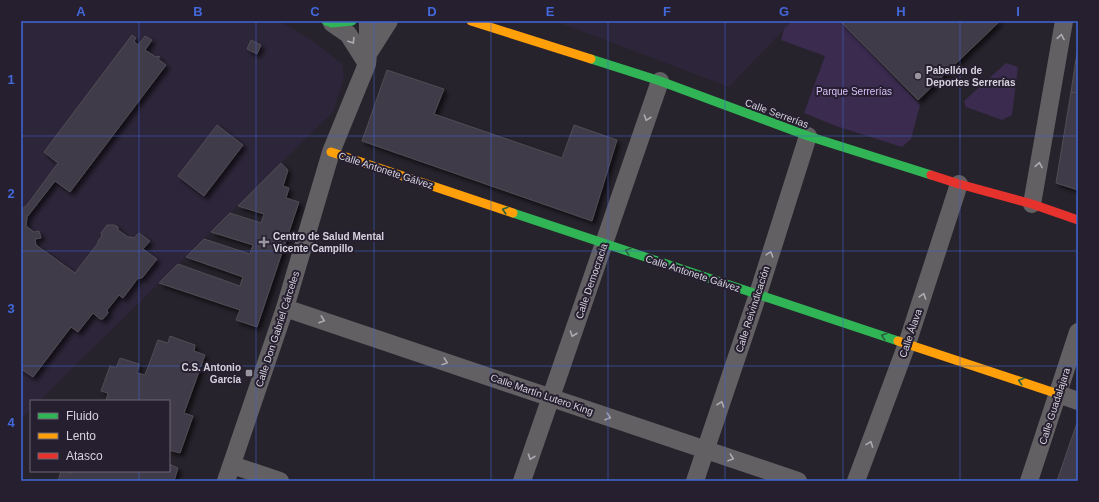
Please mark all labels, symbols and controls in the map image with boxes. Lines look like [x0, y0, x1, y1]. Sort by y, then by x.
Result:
text: A [76, 4, 86, 19]
text: B [193, 4, 203, 19]
text: C [310, 4, 320, 19]
text: D [427, 4, 437, 19]
text: E [546, 4, 555, 19]
text: F [663, 4, 671, 19]
text: G [779, 4, 789, 19]
text: H [896, 4, 906, 19]
text: I [1016, 4, 1020, 19]
one-way arrow [1057, 34, 1065, 40]
one-way arrow [347, 37, 355, 44]
place label: Pabellón de Deportes Serrerías [926, 65, 1016, 88]
marker: Pabellón de Deportes Serrerías [913, 71, 923, 81]
text: 1 [7, 72, 15, 87]
park label: Parque Serrerías [816, 86, 892, 97]
street label: Calle Serrerías [744, 97, 810, 130]
one-way arrow [644, 115, 652, 122]
street label: Calle Antonete Gálvez [337, 150, 435, 191]
one-way arrow [1034, 162, 1042, 168]
text: 2 [7, 186, 15, 201]
one-way arrow [501, 206, 508, 214]
place label: Centro de Salud Mental Vicente Campillo [273, 231, 384, 254]
marker: Centro de Salud Mental Vicente Campillo [258, 236, 270, 248]
street label: Calle Democracia [573, 242, 610, 320]
one-way arrow [625, 247, 632, 255]
one-way arrow [765, 251, 774, 258]
street label: Calle Antonete Gálvez [644, 253, 742, 294]
street label: Calle Reivindicación [733, 265, 772, 354]
street label: Calle Don Gabriel Cárceles [254, 270, 301, 388]
one-way arrow [918, 292, 927, 299]
text: 3 [7, 301, 15, 316]
street label: Calle Álava [896, 307, 924, 359]
one-way arrow [318, 315, 325, 324]
one-way arrow [569, 330, 578, 337]
one-way arrow [881, 332, 888, 341]
one-way arrow [442, 357, 449, 366]
place label: C.S. Antonio García [181, 362, 241, 385]
street label: Calle Guadalajara [1037, 366, 1072, 446]
marker: C.S. Antonio García [244, 368, 254, 378]
street label: Calle Martín Lutero King [489, 372, 595, 417]
one-way arrow [1017, 378, 1024, 386]
legend [30, 400, 170, 472]
one-way arrow [716, 401, 724, 408]
text: Fluido [66, 409, 99, 423]
one-way arrow [605, 412, 612, 421]
text: 4 [7, 415, 15, 430]
text: Lento [66, 429, 96, 443]
one-way arrow [865, 441, 873, 448]
text: Atasco [66, 449, 103, 463]
one-way arrow [527, 453, 536, 460]
one-way arrow [728, 454, 735, 462]

